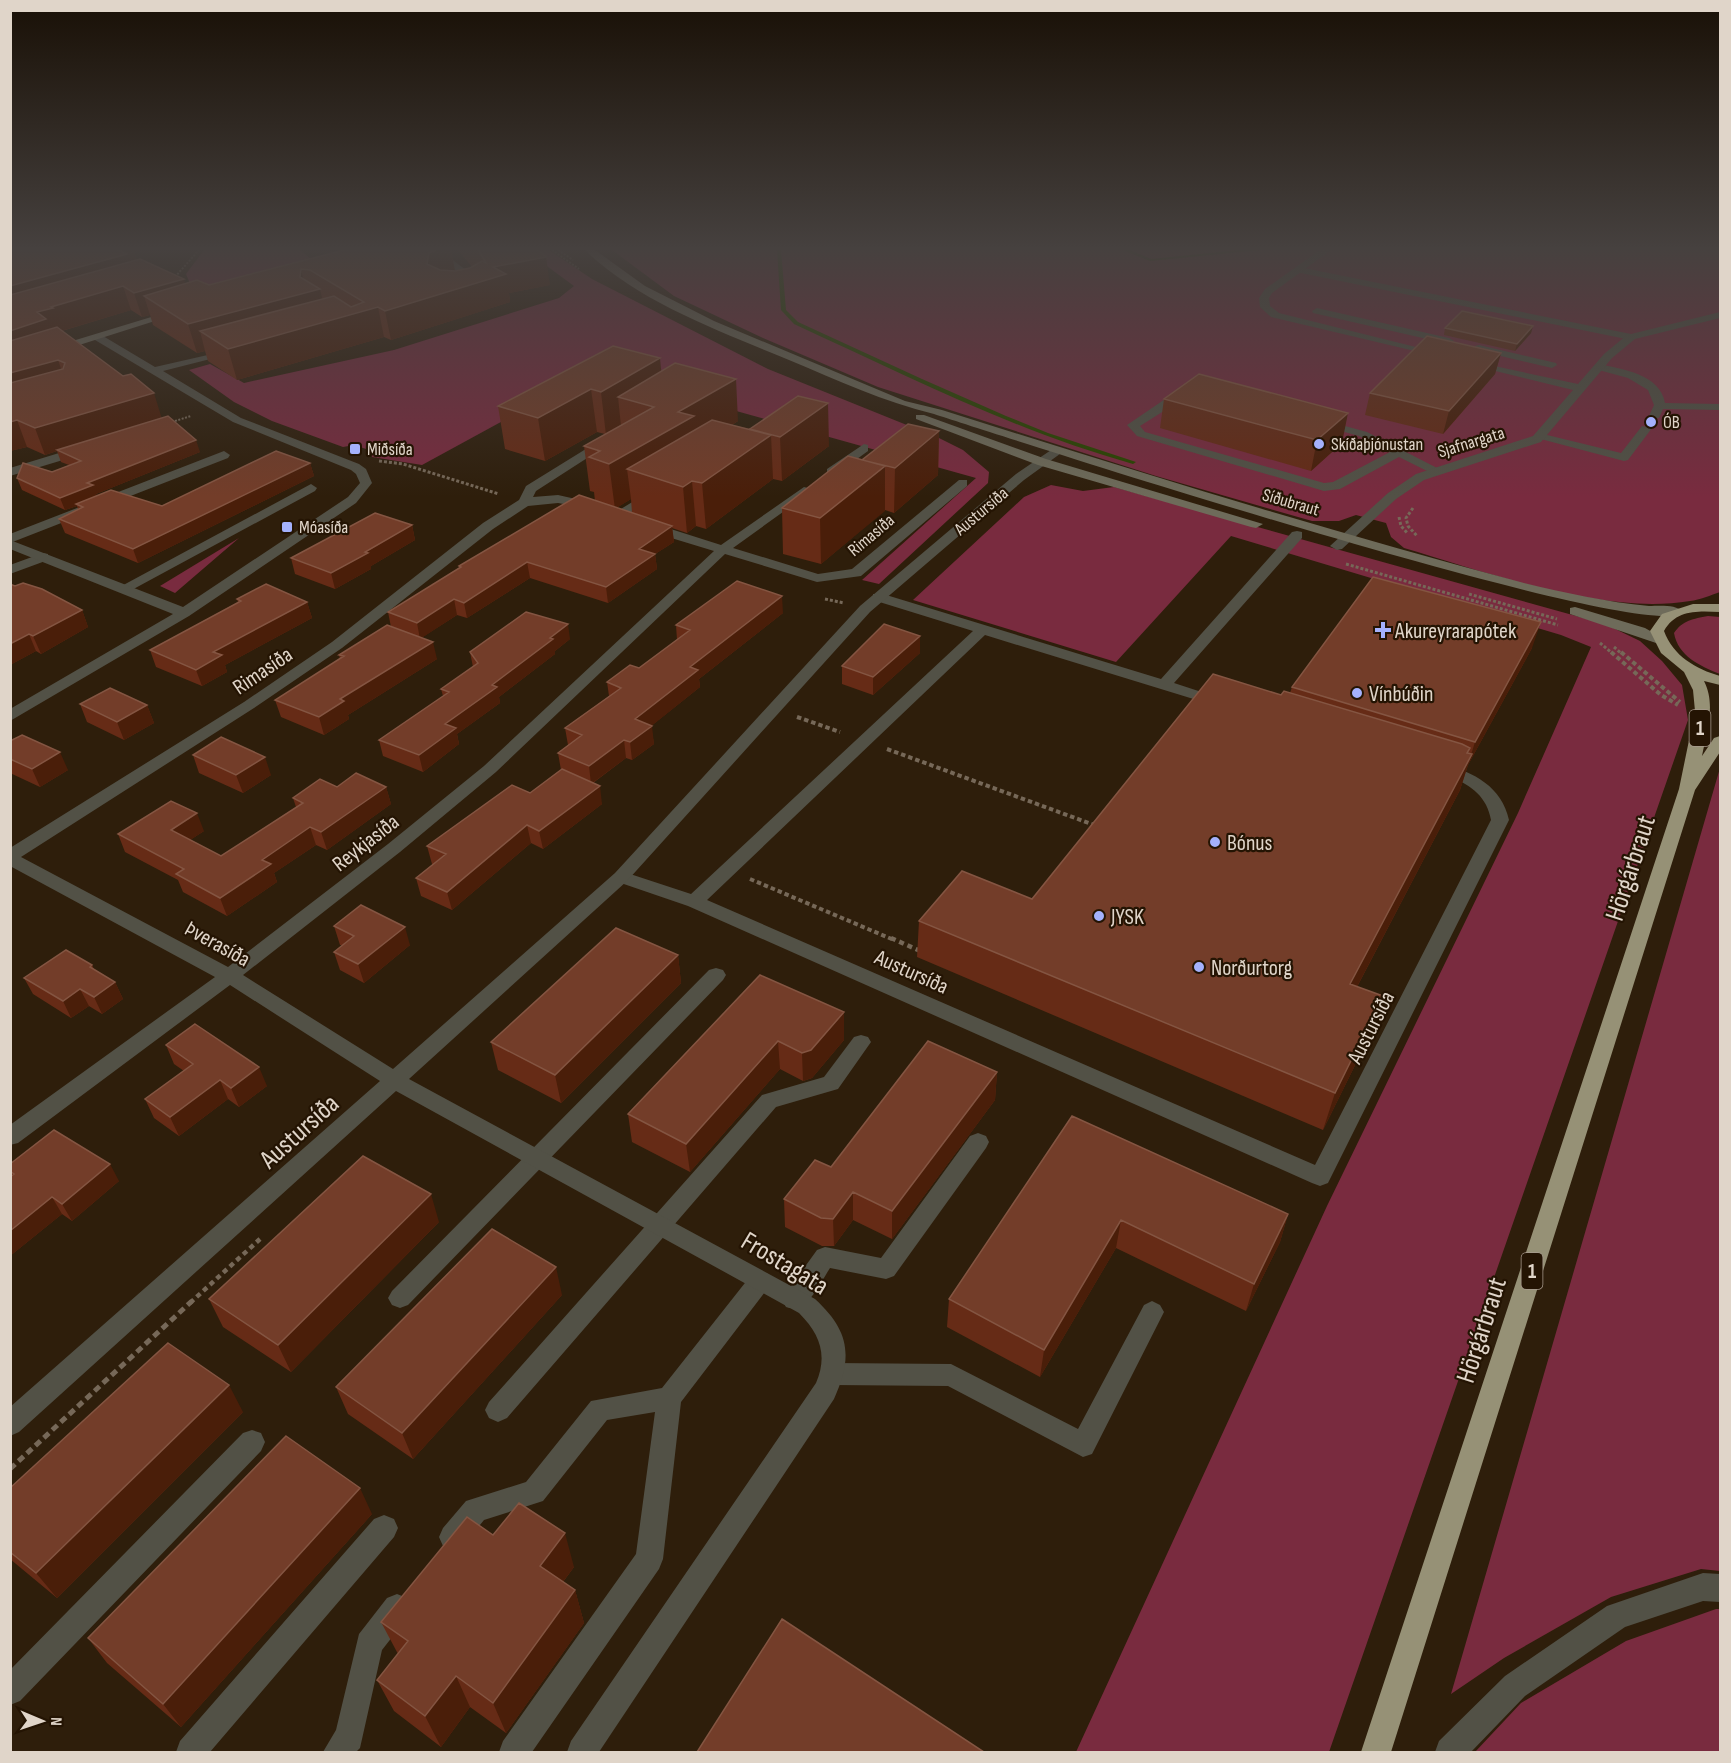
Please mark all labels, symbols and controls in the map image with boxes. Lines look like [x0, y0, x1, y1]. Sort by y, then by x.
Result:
place label: ÓB [1663, 412, 1680, 433]
marker: ÓB [1644, 415, 1658, 429]
street label: Sjafnargata [1435, 422, 1507, 463]
place label: Skíðaþjónustan [1331, 434, 1423, 455]
marker: Skíðaþjónustan [1312, 437, 1326, 451]
place label: Miðsíða [367, 439, 413, 460]
marker: Miðsíða [348, 442, 362, 456]
street label: Austursíða [949, 483, 1013, 541]
street label: Síðubraut [1260, 484, 1322, 521]
street label: Rimasíða [844, 510, 899, 561]
place label: Móasíða [299, 517, 348, 538]
marker: Móasíða [280, 520, 294, 534]
place label: Akureyrarapótek [1394, 618, 1517, 645]
marker: Akureyrarapótek [1376, 623, 1390, 637]
street label: Rimasíða [228, 641, 298, 701]
place label: Vínbúðin [1369, 681, 1433, 708]
marker: Vínbúðin [1350, 686, 1364, 700]
road number: 1 [1690, 710, 1710, 746]
street label: Reykjasíða [327, 809, 405, 878]
street label: Hörgárbraut [1599, 812, 1663, 925]
place label: Bónus [1227, 830, 1273, 857]
marker: Bónus [1208, 835, 1222, 849]
place label: JYSK [1110, 904, 1144, 931]
marker: JYSK [1092, 909, 1106, 923]
street label: Þverasíða [180, 915, 255, 973]
street label: Austursíða [869, 944, 952, 1001]
place label: Norðurtorg [1211, 955, 1293, 982]
marker: Norðurtorg [1192, 960, 1206, 974]
street label: Austursíða [1341, 987, 1401, 1069]
street label: Austursíða [253, 1088, 346, 1176]
street label: Frostagata [735, 1225, 834, 1302]
road number: 1 [1522, 1253, 1543, 1289]
street label: Hörgárbraut [1450, 1274, 1514, 1387]
north arrow [12, 1691, 72, 1751]
text: N [46, 1717, 65, 1726]

